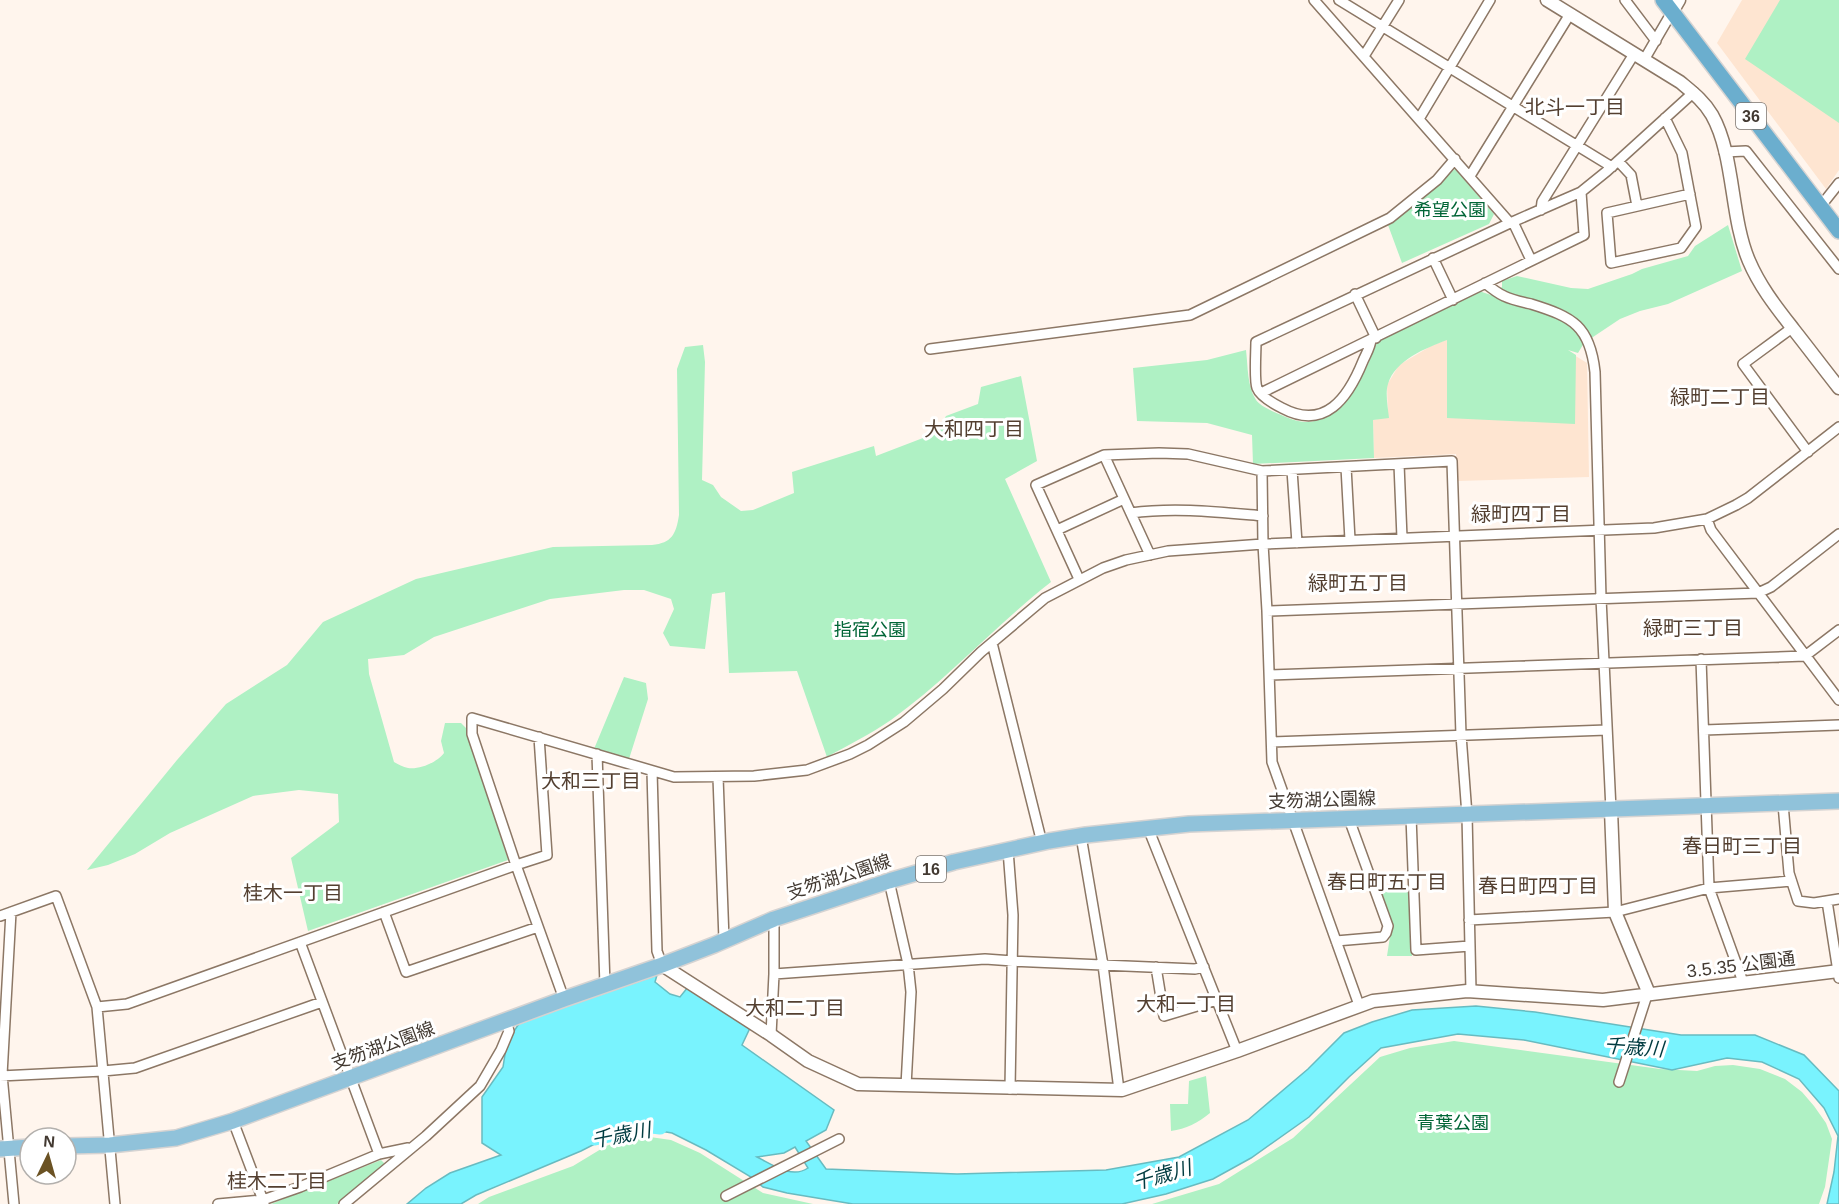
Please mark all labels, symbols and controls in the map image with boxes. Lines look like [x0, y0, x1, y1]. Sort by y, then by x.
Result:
district label: 北斗一丁目 [1525, 96, 1625, 118]
road number: 36 [1736, 103, 1766, 129]
park label: 希望公園 [1414, 200, 1486, 220]
district label: 緑町二丁目 [1670, 386, 1770, 408]
district label: 大和四丁目 [924, 418, 1024, 440]
district label: 緑町四丁目 [1471, 503, 1571, 525]
district label: 緑町五丁目 [1308, 572, 1408, 594]
district label: 緑町三丁目 [1643, 617, 1743, 639]
park label: 指宿公園 [834, 620, 906, 640]
district label: 大和三丁目 [541, 770, 641, 792]
street label: 支笏湖公園線 [1268, 788, 1376, 812]
district label: 春日町三丁目 [1682, 835, 1802, 857]
street label: 支笏湖公園線 [785, 851, 893, 903]
road number: 16 [916, 856, 946, 882]
district label: 春日町五丁目 [1327, 871, 1447, 893]
district label: 春日町四丁目 [1478, 875, 1598, 897]
district label: 桂木一丁目 [243, 882, 343, 904]
street label: 3.5.35 公園通 [1686, 948, 1796, 982]
district label: 大和一丁目 [1136, 993, 1236, 1015]
district label: 大和二丁目 [745, 997, 845, 1019]
street label: 支笏湖公園線 [329, 1018, 437, 1074]
water label: 千歳川 [1603, 1034, 1667, 1060]
park label: 青葉公園 [1417, 1113, 1489, 1133]
water label: 千歳川 [589, 1118, 655, 1152]
north arrow [18, 1126, 78, 1186]
text: N [43, 1133, 56, 1151]
water label: 千歳川 [1130, 1156, 1196, 1194]
district label: 桂木二丁目 [227, 1170, 327, 1192]

